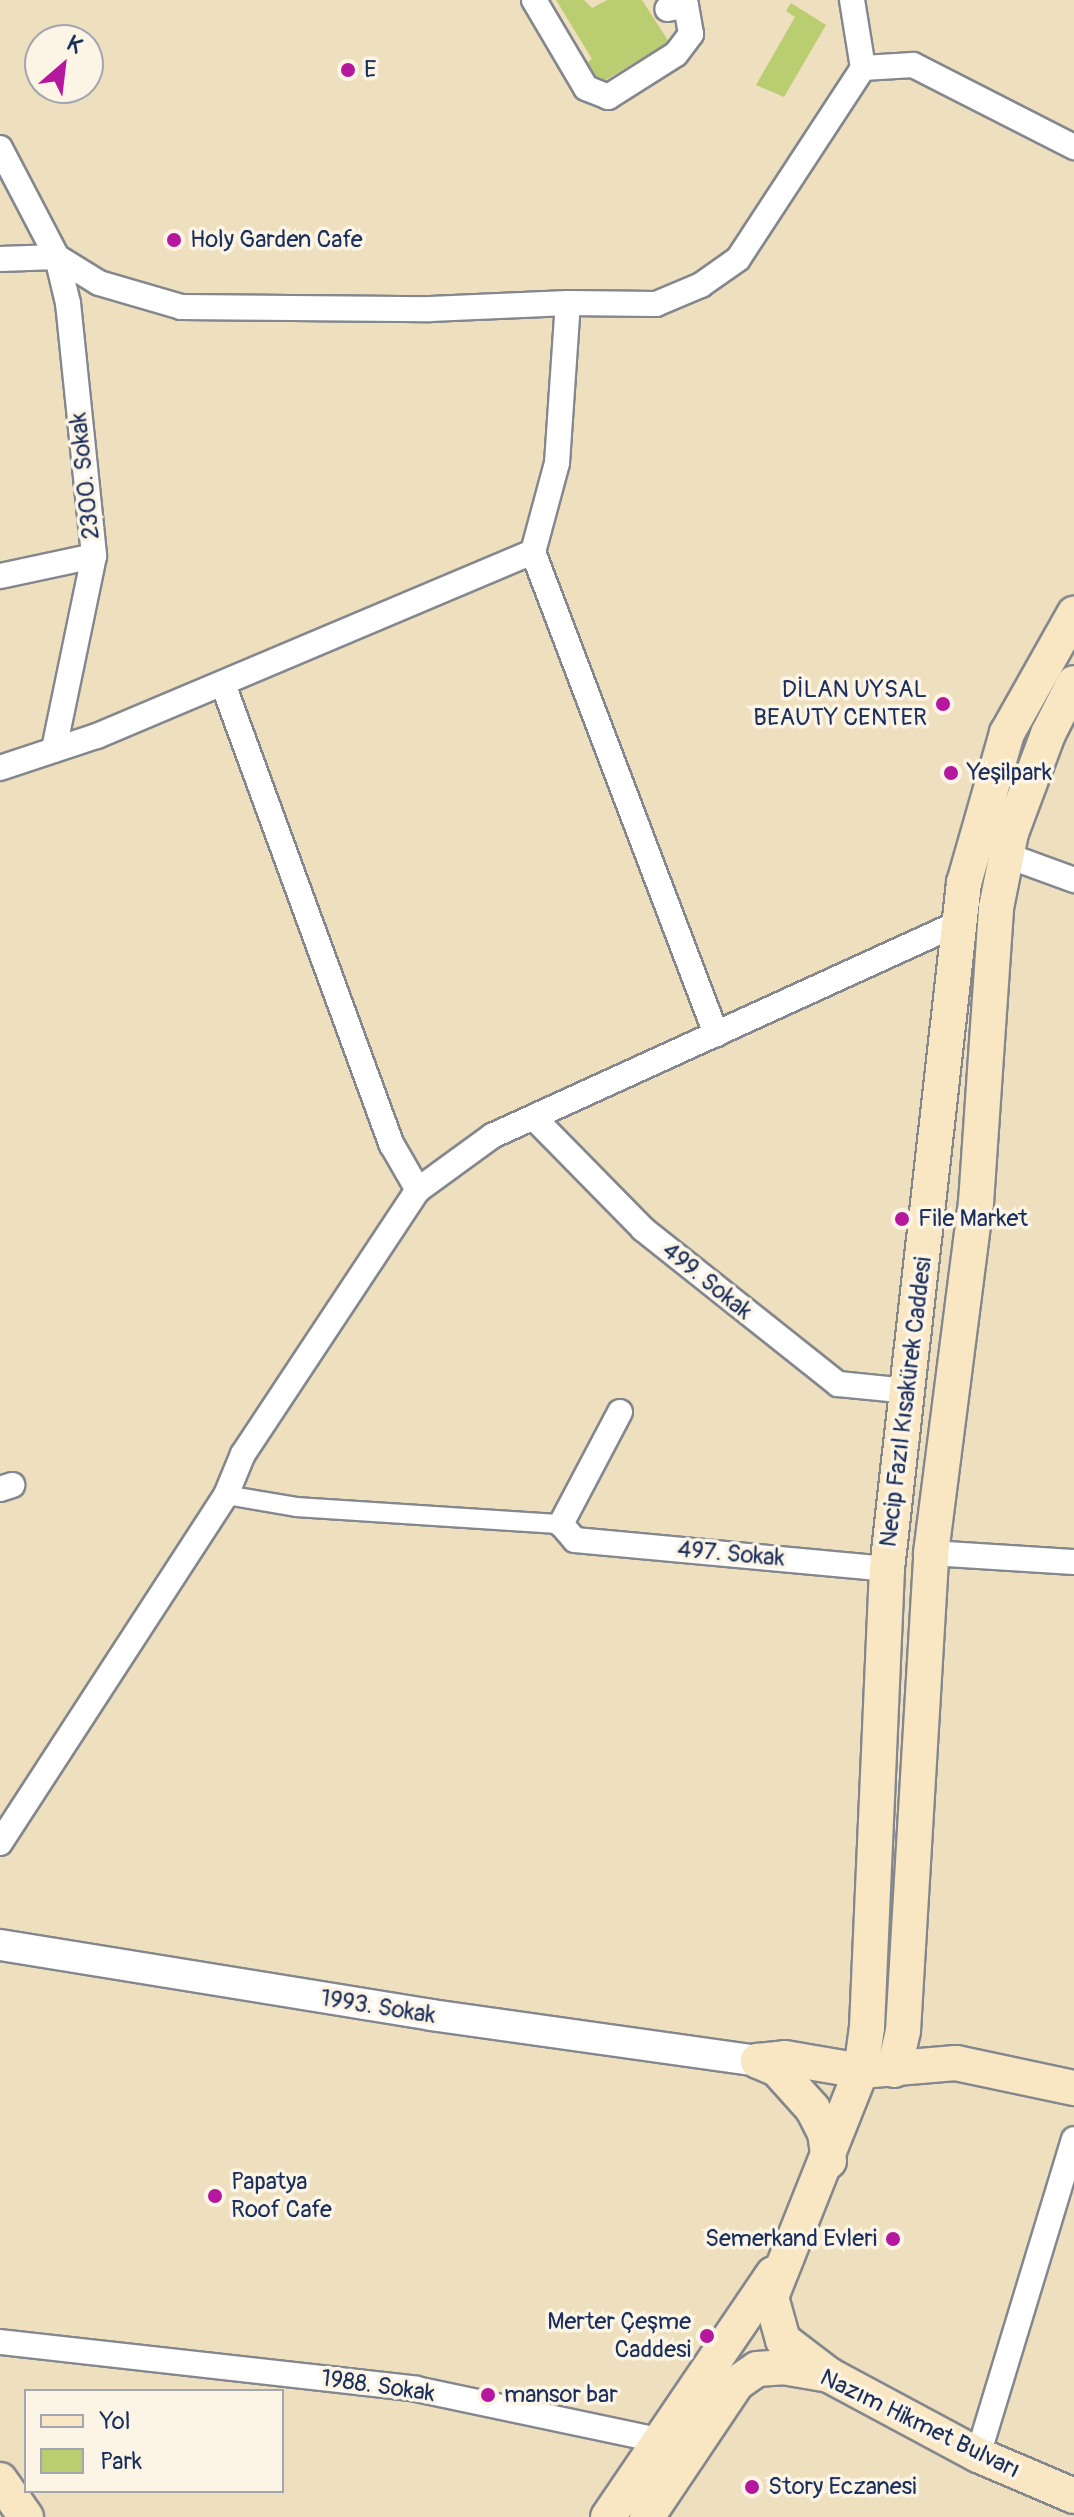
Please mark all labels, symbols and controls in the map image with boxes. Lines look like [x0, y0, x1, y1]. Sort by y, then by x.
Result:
north arrow [24, 24, 104, 104]
text: K [62, 29, 87, 60]
place label: E [364, 56, 376, 84]
marker: E [339, 61, 357, 79]
place label: Holy Garden Cafe [190, 226, 363, 254]
marker: Holy Garden Cafe [165, 231, 183, 249]
street label: 2300. Sokak [64, 411, 106, 541]
place label: DİLAN UYSAL BEAUTY CENTER [753, 676, 927, 732]
marker: DİLAN UYSAL BEAUTY CENTER [934, 695, 952, 713]
place label: Yeşilpark [967, 759, 1052, 787]
marker: Yeşilpark [942, 764, 960, 782]
place label: File Market [918, 1205, 1028, 1233]
marker: File Market [893, 1210, 911, 1228]
street label: 499. Sokak [656, 1236, 758, 1326]
street label: Necip Fazıl Kısakürek Caddesi [874, 1255, 938, 1549]
street label: 497. Sokak [676, 1535, 786, 1573]
street label: 1993. Sokak [318, 1984, 438, 2030]
place label: Papatya Roof Cafe [231, 2168, 332, 2224]
marker: Papatya Roof Cafe [206, 2187, 224, 2205]
place label: Semerkand Evleri [705, 2225, 877, 2253]
marker: Semerkand Evleri [884, 2230, 902, 2248]
place label: Merter Çeşme Caddesi [547, 2308, 691, 2364]
marker: Merter Çeşme Caddesi [698, 2327, 716, 2345]
street label: Nazım Hikmet Bulvarı [815, 2363, 1025, 2485]
street label: 1988. Sokak [319, 2364, 437, 2408]
place label: mansor bar [504, 2381, 618, 2409]
marker: mansor bar [479, 2386, 497, 2404]
legend [24, 2389, 284, 2493]
text: Yol [100, 2407, 130, 2436]
text: Park [100, 2447, 142, 2476]
place label: Story Eczanesi [768, 2473, 917, 2501]
marker: Story Eczanesi [743, 2478, 761, 2496]

